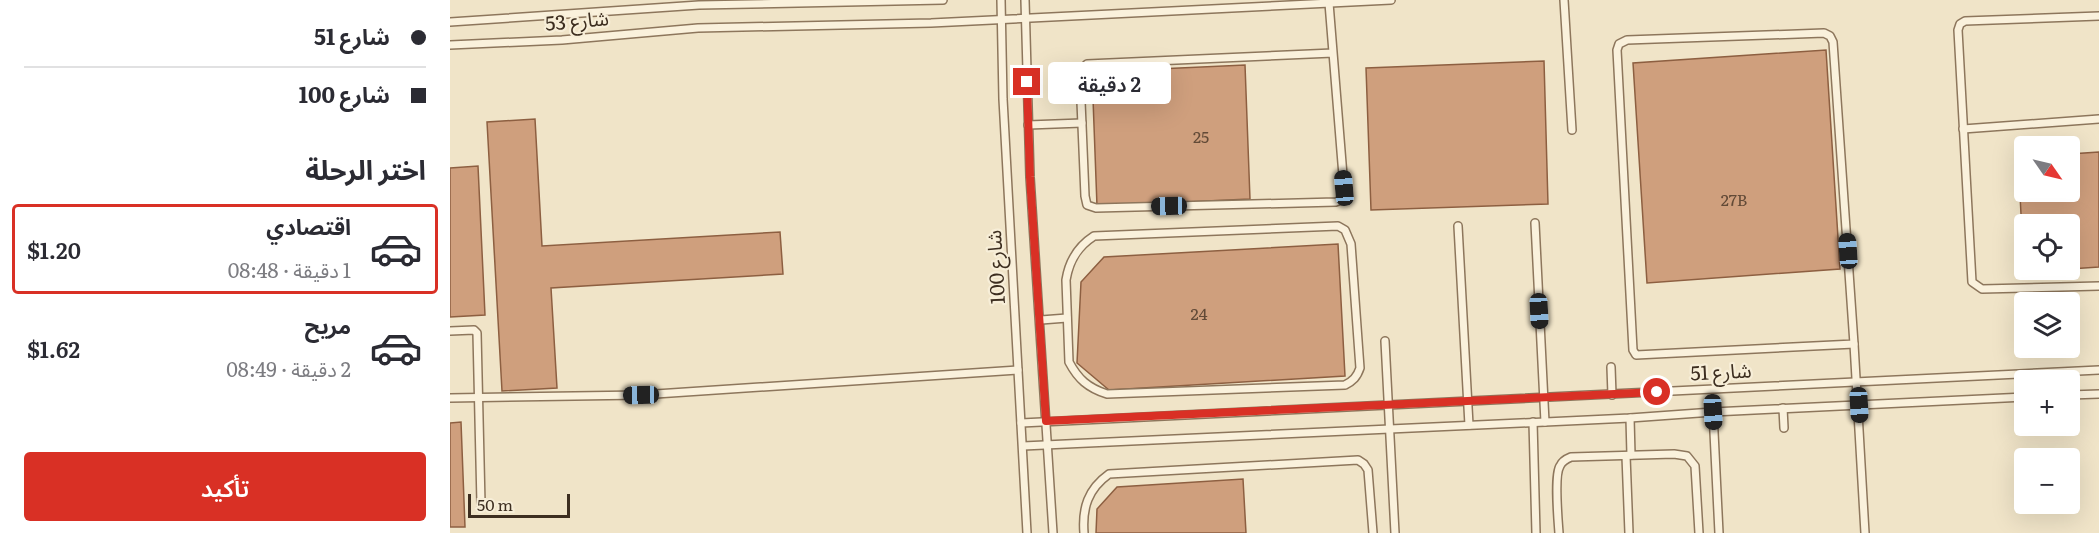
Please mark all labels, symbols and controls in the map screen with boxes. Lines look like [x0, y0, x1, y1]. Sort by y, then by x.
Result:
street label: شارع 53 [544, 1, 610, 39]
text: شارع 51 [314, 19, 390, 52]
callout: 2 دقيقة [1048, 61, 1171, 103]
route end [1013, 68, 1040, 95]
text: 2 دقيقة [1078, 68, 1141, 98]
text: شارع 100 [299, 77, 390, 110]
house number: 25 [1193, 124, 1209, 148]
north arrow [2014, 136, 2080, 202]
map controls [2014, 136, 2080, 514]
text: اختر الرحلة [305, 148, 426, 188]
car [1333, 169, 1355, 207]
house number: 27B [1721, 187, 1747, 211]
car [1151, 197, 1187, 215]
text: اقتصادي [266, 209, 351, 242]
button: locate [2014, 214, 2080, 280]
icon: car [369, 222, 423, 276]
street label: شارع 100 [977, 229, 1013, 305]
car [1838, 232, 1858, 270]
text: $1.20 [27, 233, 81, 266]
text: 1 دقيقة · 08:48 [228, 254, 351, 284]
button: layers [2014, 292, 2080, 358]
car [1529, 293, 1549, 329]
house number: 24 [1191, 301, 1208, 325]
text: مريح [305, 308, 351, 341]
icon: car [369, 321, 423, 375]
text: $1.62 [27, 332, 80, 365]
text: 2 دقيقة · 08:49 [226, 353, 351, 383]
street label: شارع 51 [1690, 353, 1752, 389]
button: + [2014, 370, 2080, 436]
route start [1643, 378, 1670, 405]
car [623, 386, 659, 404]
car [1849, 387, 1869, 423]
car [1703, 394, 1723, 430]
button: − [2014, 448, 2080, 514]
button: تأكيد [24, 452, 426, 521]
scale bar [468, 491, 570, 518]
text: 50 m [477, 492, 513, 516]

